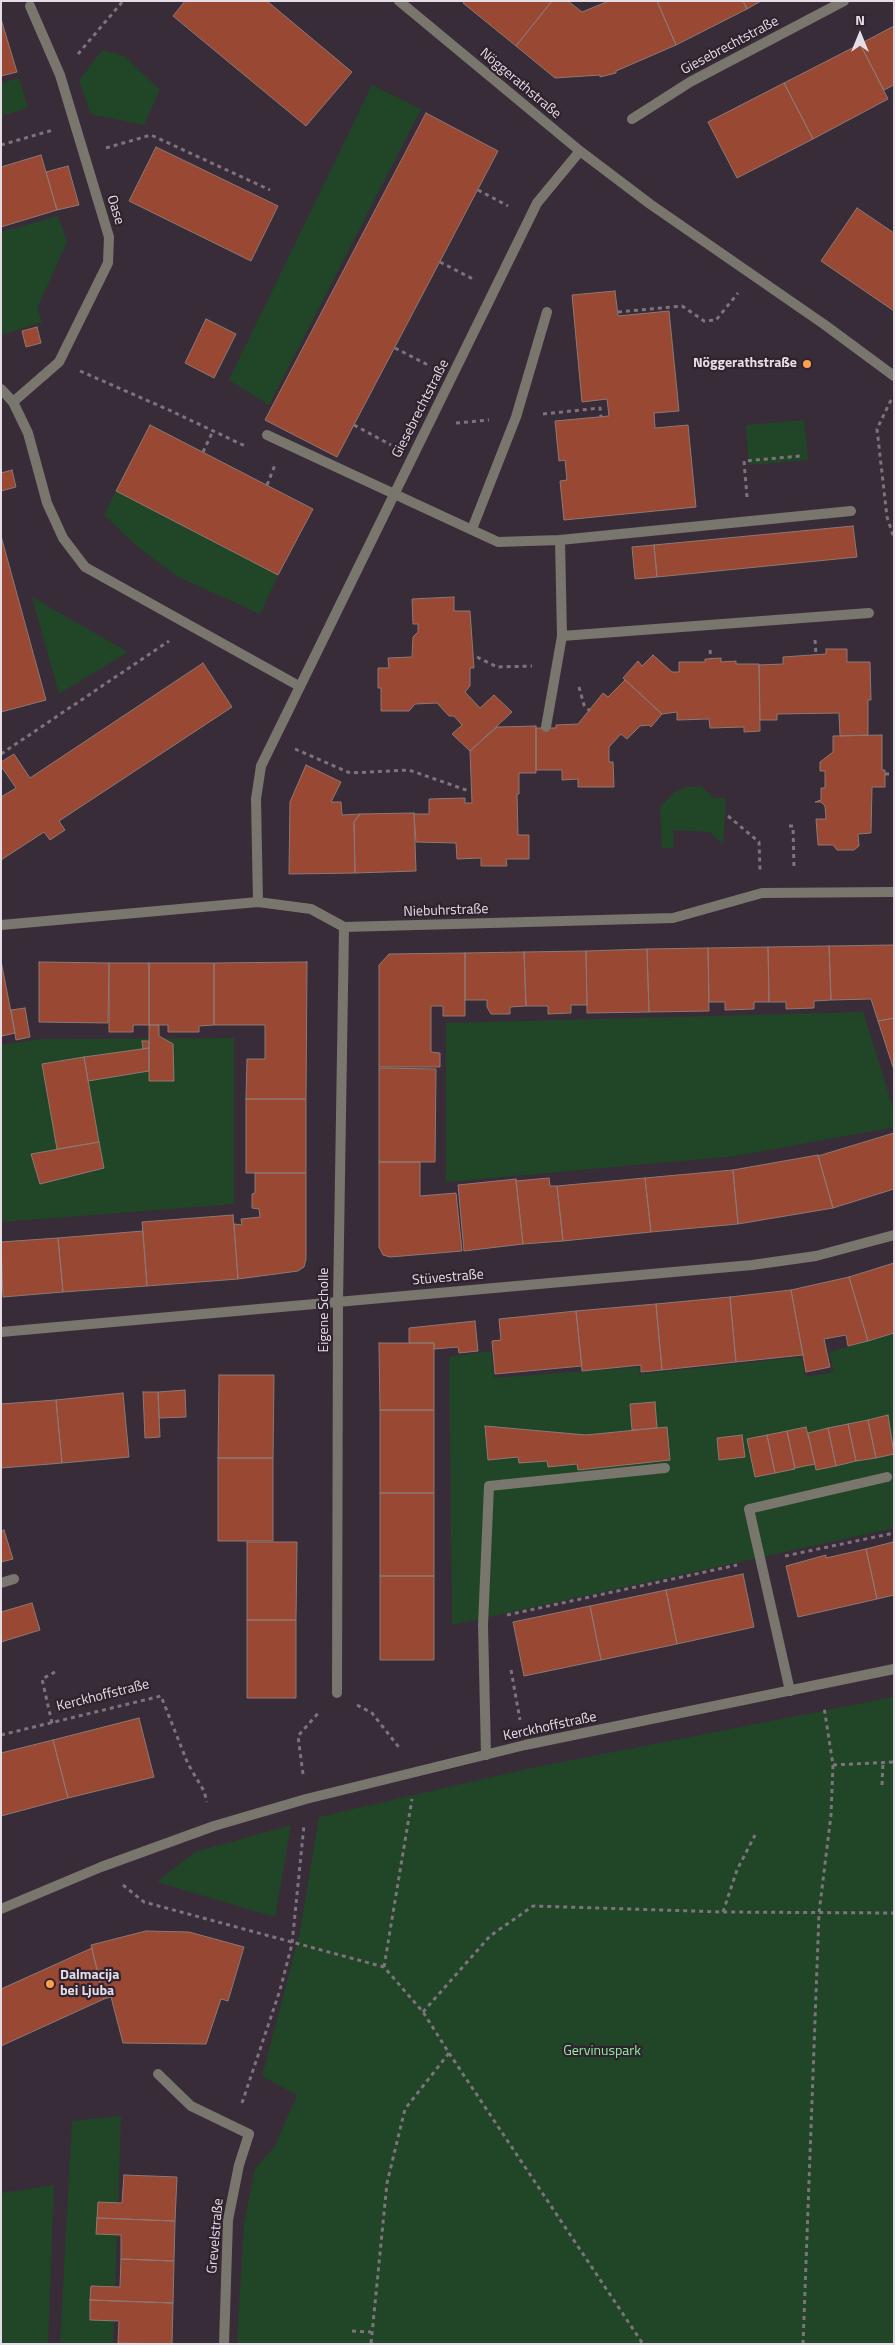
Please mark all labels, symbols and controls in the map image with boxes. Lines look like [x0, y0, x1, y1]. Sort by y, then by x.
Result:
text: N [855, 9, 865, 30]
north arrow [835, 10, 885, 60]
street label: Giesebrechtstraße [678, 13, 782, 79]
street label: Nöggerathstraße [476, 45, 564, 123]
street label: Oase [103, 193, 127, 227]
place label: Nöggerathstraße [693, 356, 797, 372]
street label: Giesebrechtstraße [389, 357, 453, 461]
marker: Nöggerathstraße [801, 358, 813, 370]
street label: Niebuhrstraße [403, 901, 489, 921]
street label: Stüvestraße [411, 1266, 485, 1290]
street label: Eigene Scholle [317, 1268, 333, 1352]
street label: Kerckhoffstraße [55, 1676, 151, 1716]
street label: Kerckhoffstraße [502, 1709, 598, 1745]
place label: Dalmacija bei Ljuba [60, 1968, 119, 2000]
marker: Dalmacija bei Ljuba [44, 1978, 56, 1990]
park label: Gervinuspark [563, 2044, 641, 2060]
street label: Grevelstraße [204, 2198, 228, 2274]

